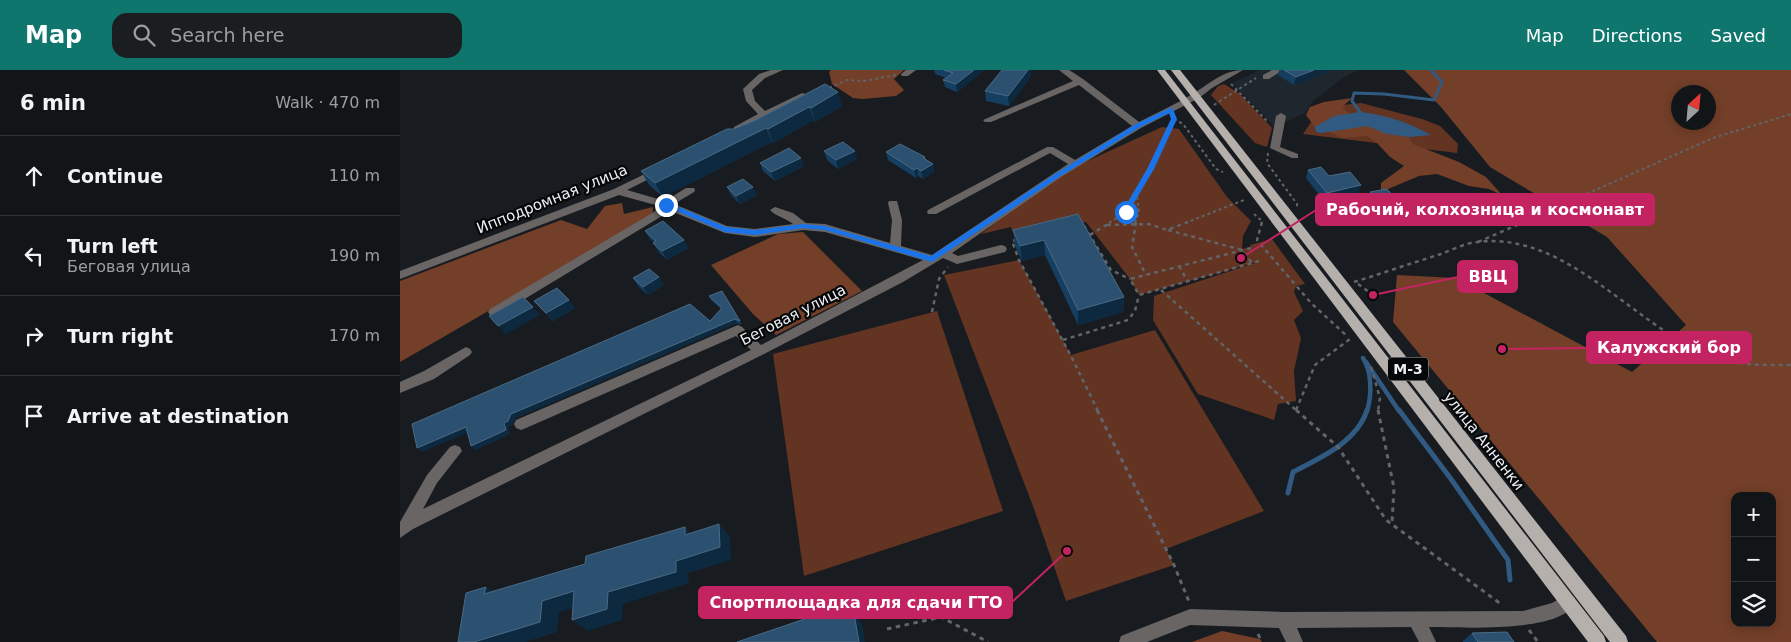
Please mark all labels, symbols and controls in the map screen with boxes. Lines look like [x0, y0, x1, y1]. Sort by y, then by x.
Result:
search box [112, 13, 462, 58]
text: Map [25, 21, 82, 49]
icon: search [130, 21, 158, 49]
text: Search here [170, 24, 284, 46]
text: Map [1526, 25, 1564, 46]
text: Directions [1592, 25, 1682, 46]
text: Saved [1710, 25, 1766, 46]
north arrow [1671, 85, 1716, 130]
text: 6 min [20, 91, 86, 115]
text: Walk · 470 m [275, 93, 380, 112]
street label: Ипподромная улица [474, 161, 630, 237]
icon: ahead [20, 162, 48, 190]
text: Continue [67, 165, 163, 187]
text: 110 m [329, 166, 380, 185]
route end [655, 194, 678, 217]
callout: Рабочий, колхозница и космонавт [1316, 194, 1654, 225]
text: Рабочий, колхозница и космонавт [1326, 200, 1645, 219]
route start [1115, 201, 1138, 224]
text: Turn left [67, 235, 158, 257]
icon: left [20, 242, 48, 270]
text: 190 m [329, 246, 380, 265]
text: Беговая улица [67, 257, 191, 276]
callout: ВВЦ [1458, 261, 1517, 292]
text: ВВЦ [1468, 267, 1508, 286]
street label: Беговая улица [737, 281, 849, 349]
icon: right [20, 322, 48, 350]
text: Turn right [67, 325, 173, 347]
text: 170 m [329, 326, 380, 345]
callout: Калужский бор [1587, 332, 1751, 363]
text: Калужский бор [1597, 338, 1741, 357]
road number: М-3 [1388, 358, 1428, 380]
street label: улица Анненки [1440, 388, 1528, 494]
icon: arrive [20, 402, 48, 430]
text: Arrive at destination [67, 405, 289, 427]
map controls [1731, 492, 1776, 627]
button: + [1731, 492, 1776, 537]
button: − [1731, 537, 1776, 582]
button: layers [1731, 582, 1776, 627]
callout: Спортплощадка для сдачи ГТО [699, 587, 1012, 618]
text: Спортплощадка для сдачи ГТО [709, 593, 1003, 612]

